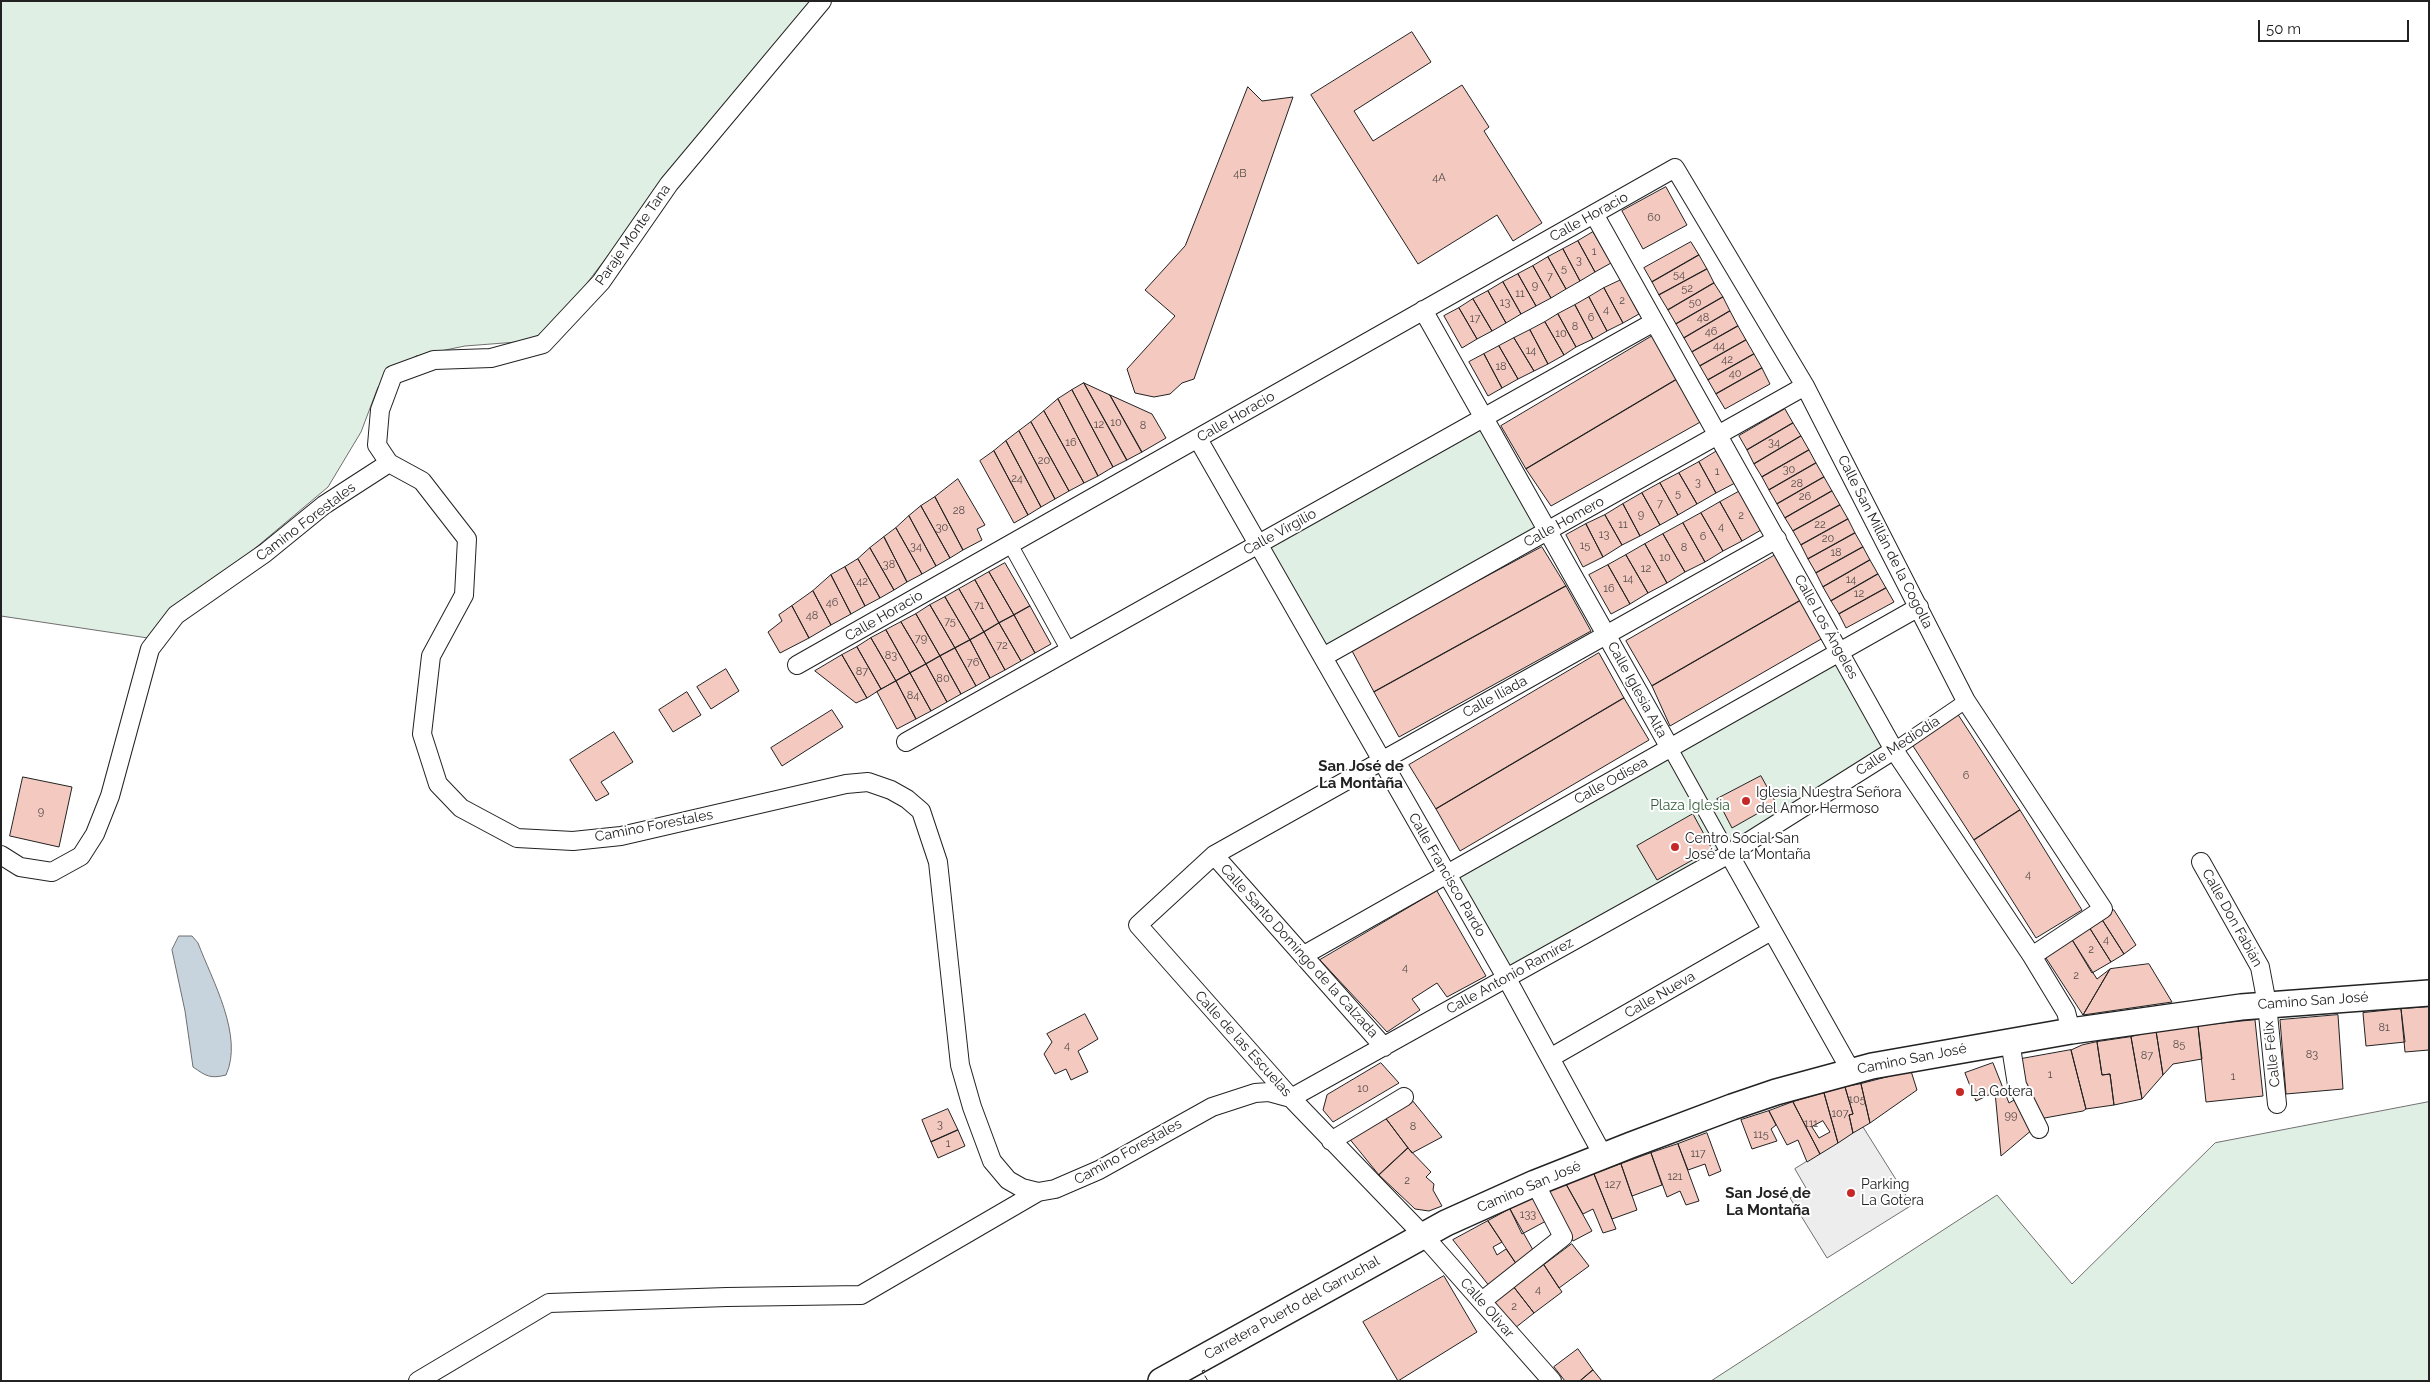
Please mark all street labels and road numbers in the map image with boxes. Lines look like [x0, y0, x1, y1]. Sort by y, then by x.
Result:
street label: Paraje Monte Tana [592, 181, 674, 289]
street label: Calle Horacio [1547, 189, 1631, 245]
street label: Calle Horacio [1194, 388, 1278, 446]
street label: Calle San Millán de la Cogolla [1834, 452, 1936, 632]
street label: Camino Forestales [253, 479, 359, 565]
street label: Calle Homero [1521, 493, 1607, 551]
street label: Calle Virgilio [1241, 505, 1319, 559]
street label: Calle Los Ángeles [1790, 572, 1862, 682]
street label: Calle Horacio [842, 587, 926, 645]
street label: Calle Iglesia Alta [1604, 639, 1670, 741]
street label: Calle Ilíada [1460, 672, 1530, 722]
street label: Calle Mediodía [1853, 713, 1943, 779]
street label: Calle Odisea [1571, 754, 1651, 808]
street label: Camino Forestales [593, 806, 715, 846]
street label: Calle Francisco Pardo [1405, 810, 1489, 940]
street label: Calle Santo Domingo de la Calzada [1217, 861, 1381, 1041]
street label: Calle Don Fabián [2198, 866, 2266, 970]
street label: Calle Antonio Ramírez [1444, 934, 1576, 1018]
street label: Calle Nueva [1622, 968, 1698, 1022]
street label: Calle de las Escuelas [1191, 988, 1295, 1100]
street label: Camino San José [2257, 989, 2369, 1013]
street label: Calle Félix [2260, 1020, 2284, 1088]
street label: Camino San José [1856, 1040, 1968, 1078]
street label: Camino Forestales [1071, 1116, 1185, 1188]
street label: Camino San José [1475, 1158, 1583, 1216]
street label: Carretera Puerto del Garruchal [1201, 1253, 1383, 1363]
street label: Calle Olivar [1456, 1275, 1518, 1341]

